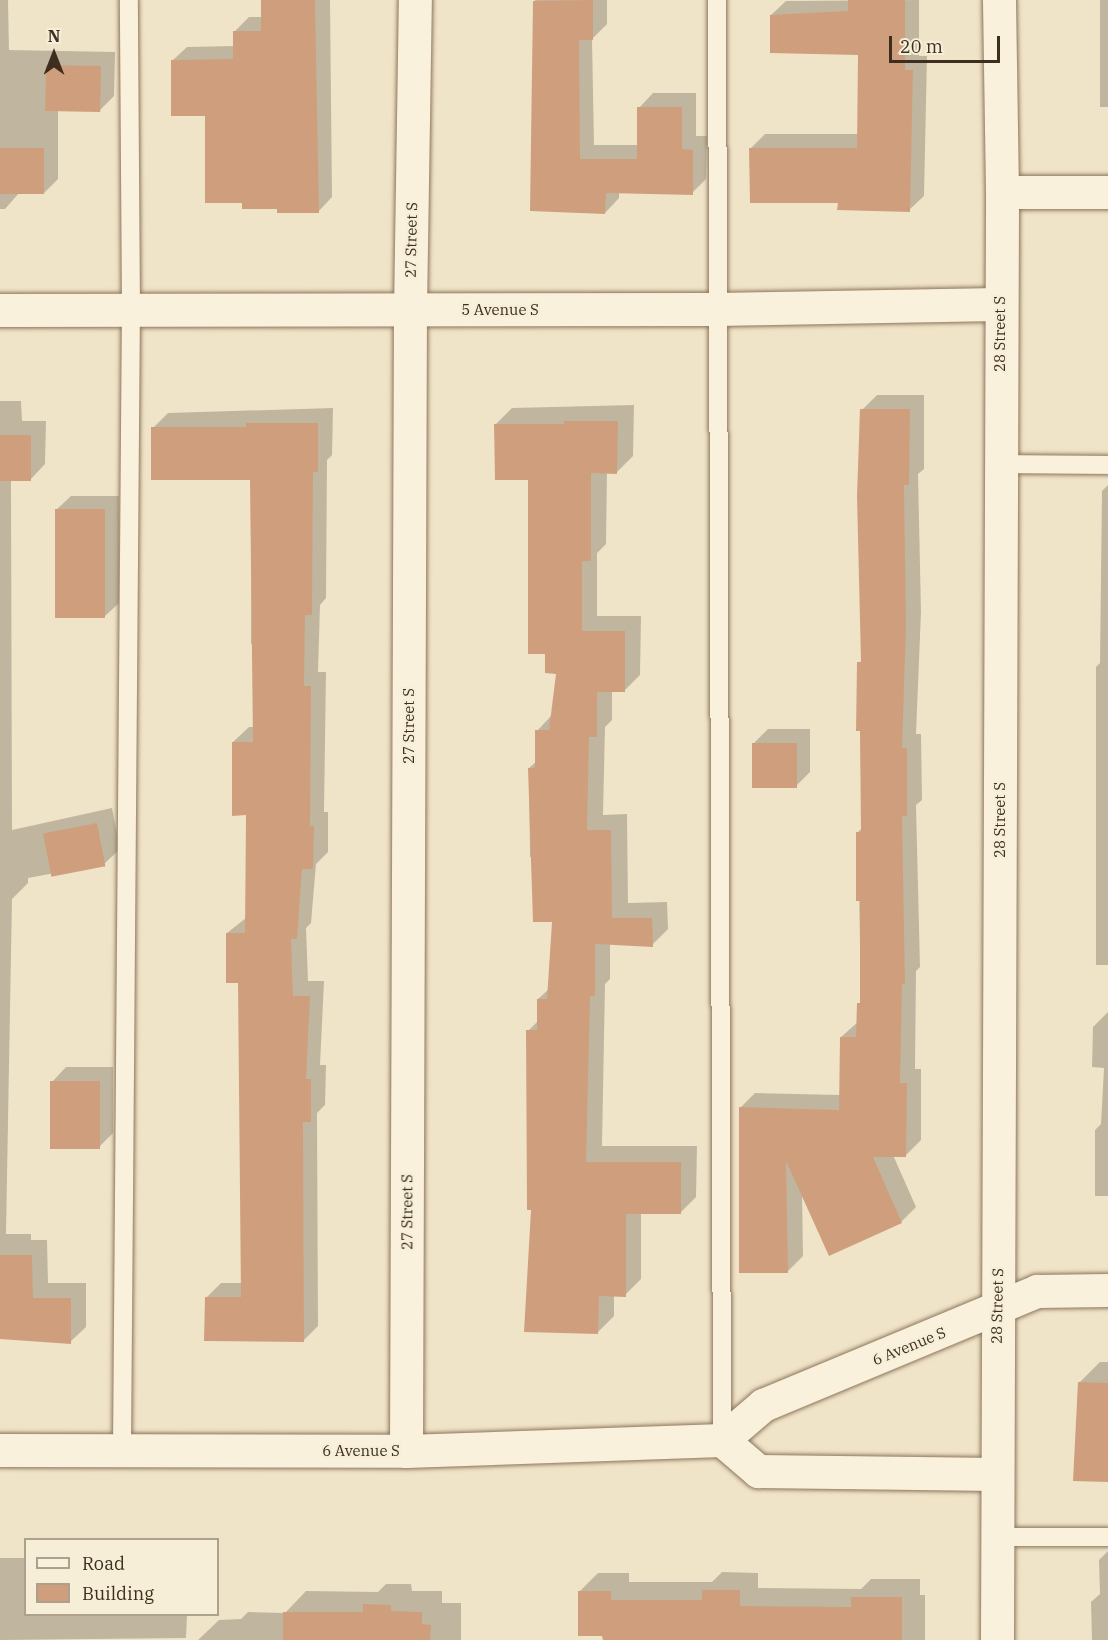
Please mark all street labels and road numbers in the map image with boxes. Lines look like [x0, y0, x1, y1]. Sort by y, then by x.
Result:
street label: 27 Street S [401, 202, 421, 278]
street label: 28 Street S [991, 296, 1009, 372]
street label: 5 Avenue S [461, 301, 539, 319]
street label: 27 Street S [400, 688, 418, 764]
street label: 28 Street S [991, 782, 1009, 858]
street label: 27 Street S [398, 1174, 416, 1250]
street label: 28 Street S [987, 1268, 1007, 1344]
street label: 6 Avenue S [870, 1323, 948, 1369]
street label: 6 Avenue S [322, 1442, 400, 1460]

